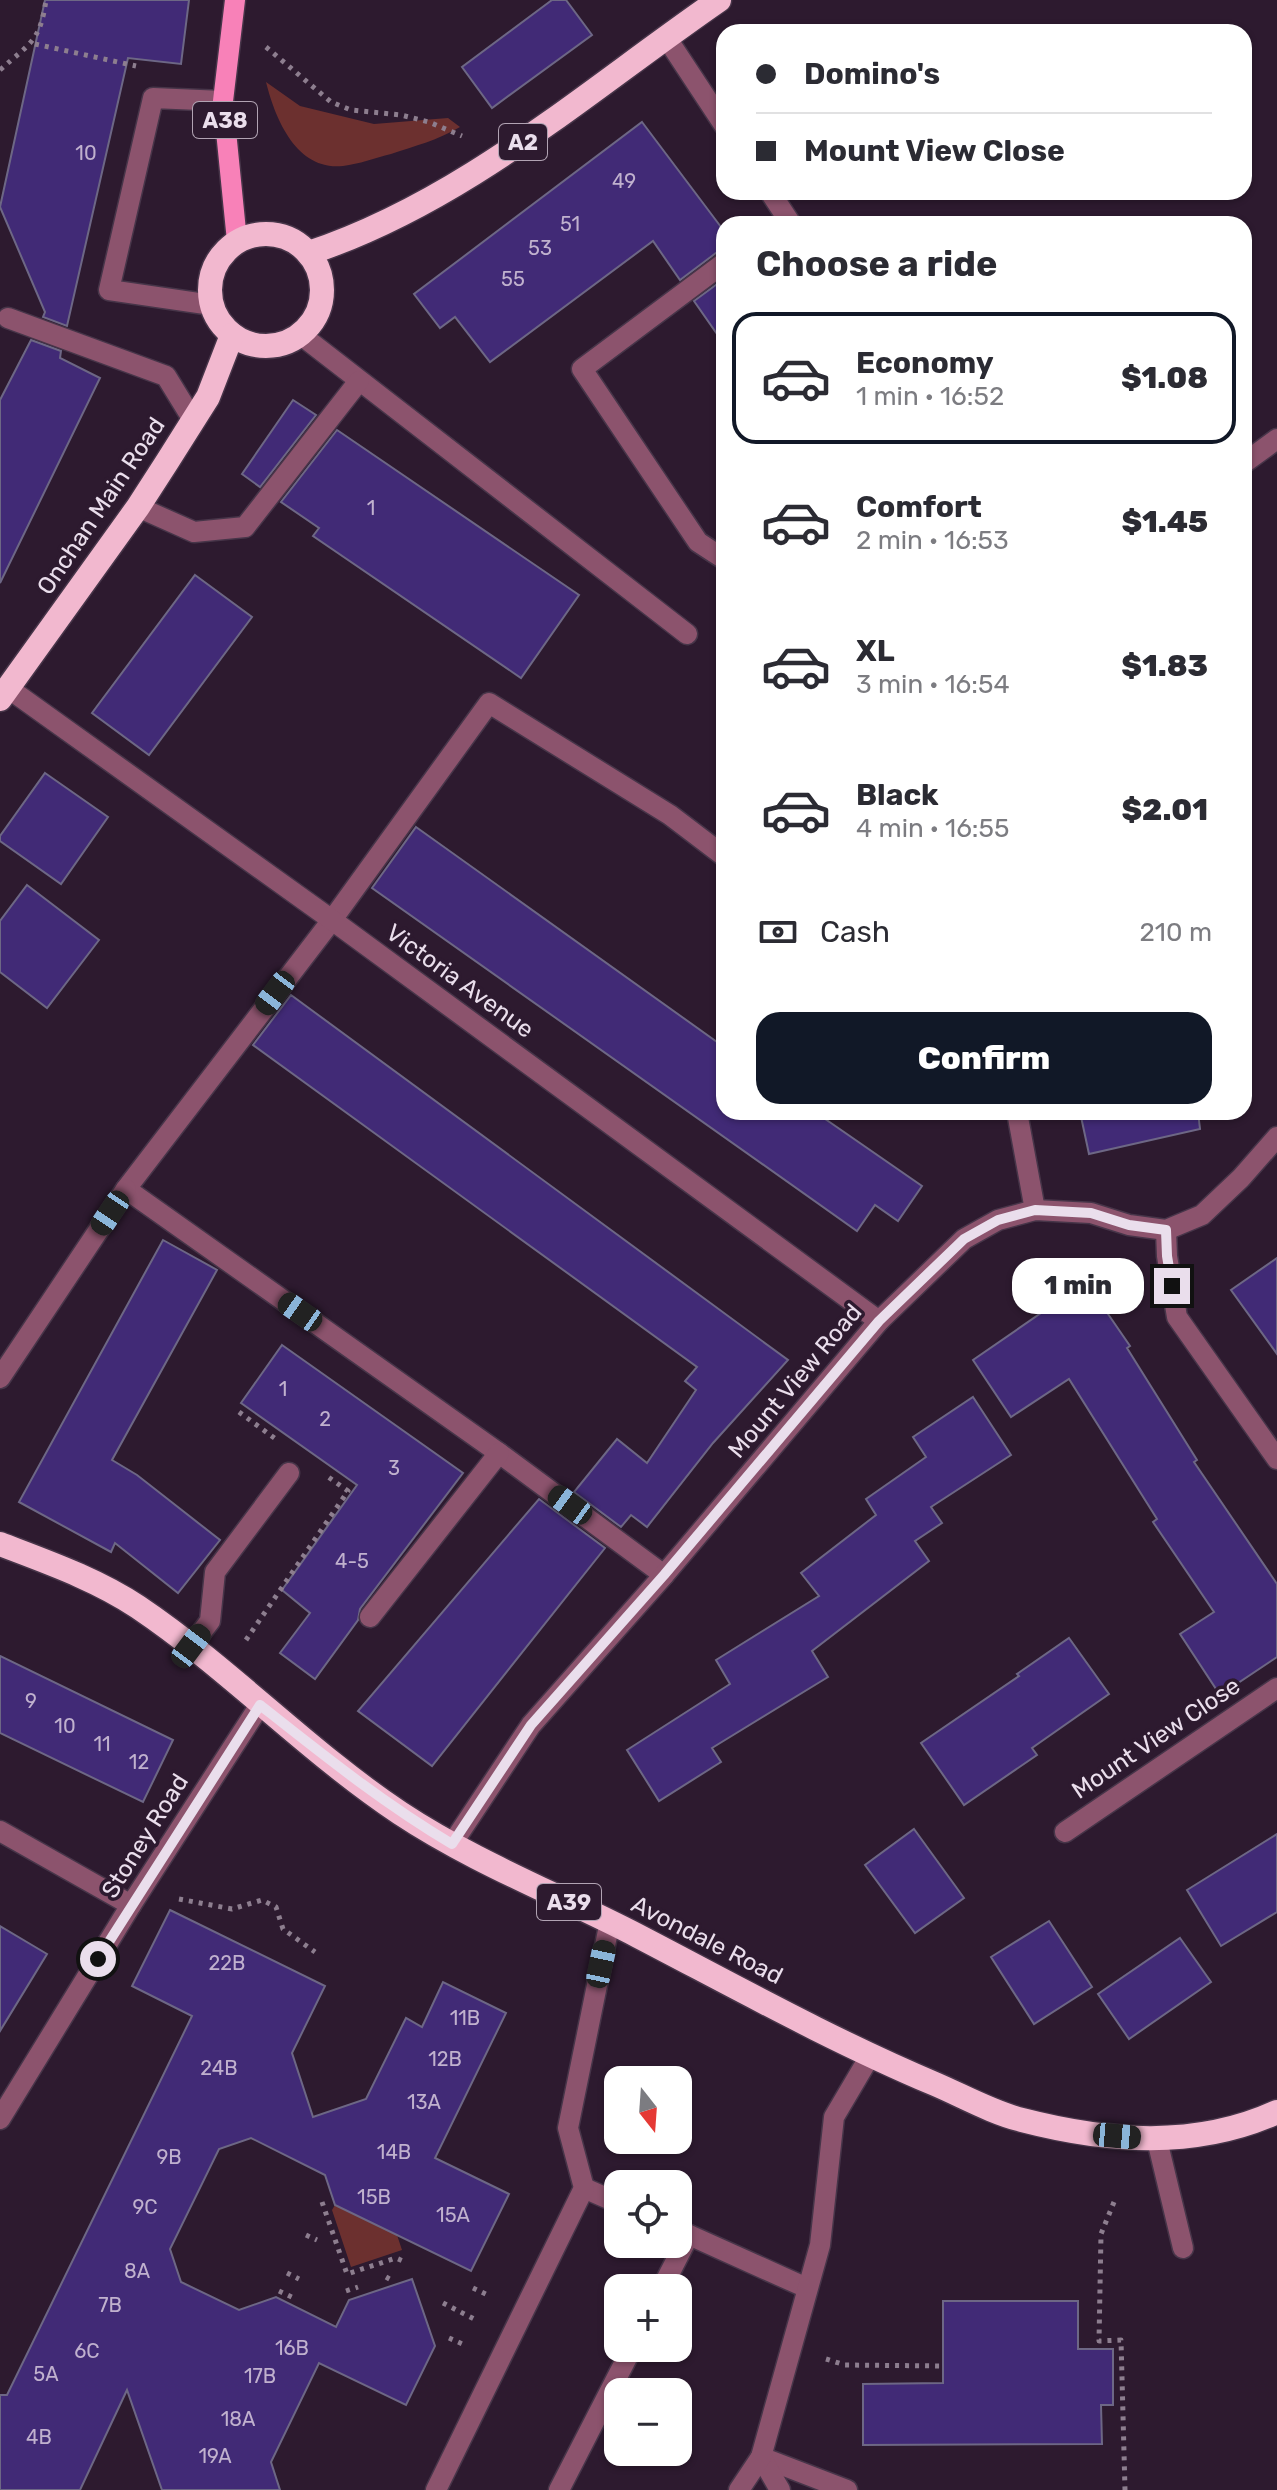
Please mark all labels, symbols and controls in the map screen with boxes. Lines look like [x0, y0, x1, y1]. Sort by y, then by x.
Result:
text: Domino's [804, 56, 940, 92]
road number: A38 [193, 102, 257, 138]
road number: A2 [499, 124, 547, 160]
text: Mount View Close [804, 133, 1065, 169]
house number: 10 [75, 141, 97, 165]
house number: 49 [612, 169, 636, 193]
house number: 51 [560, 212, 580, 236]
house number: 53 [528, 236, 552, 260]
text: Choose a ride [756, 242, 997, 285]
house number: 55 [501, 267, 525, 291]
icon: car [760, 342, 832, 414]
text: Economy [856, 345, 994, 381]
text: $1.08 [1121, 360, 1208, 396]
text: 1 min · 16:52 [856, 381, 1004, 412]
street label: Onchan Main Road [31, 412, 171, 600]
icon: car [760, 486, 832, 558]
text: Comfort [856, 489, 982, 525]
house number: 1 [367, 496, 375, 520]
text: $1.45 [1121, 504, 1208, 540]
text: 2 min · 16:53 [856, 525, 1009, 556]
icon: car [760, 630, 832, 702]
text: XL [856, 633, 895, 669]
text: $1.83 [1121, 648, 1208, 684]
text: 3 min · 16:54 [856, 669, 1010, 700]
icon: car [760, 774, 832, 846]
text: Black [856, 777, 939, 813]
text: $2.01 [1121, 792, 1208, 828]
text: 4 min · 16:55 [856, 813, 1009, 844]
icon: cash [756, 910, 800, 954]
text: Cash [820, 914, 890, 950]
text: 210 m [1140, 917, 1212, 948]
street label: Victoria Avenue [381, 918, 539, 1044]
car [251, 967, 299, 1019]
button: Confirm [756, 1012, 1212, 1104]
car [87, 1186, 133, 1240]
callout: 1 min [1012, 1258, 1144, 1314]
route end [1154, 1268, 1190, 1304]
text: 1 min [1044, 1270, 1112, 1301]
car [273, 1288, 327, 1336]
street label: Mount View Road [722, 1298, 868, 1464]
house number: 1 [279, 1377, 287, 1401]
house number: 2 [319, 1407, 331, 1431]
house number: 3 [388, 1456, 400, 1480]
car [544, 1481, 596, 1529]
house number: 4-5 [335, 1549, 369, 1573]
car [167, 1620, 215, 1672]
street label: Mount View Close [1067, 1671, 1245, 1805]
house number: 9 [25, 1689, 37, 1713]
house number: 10 [54, 1714, 76, 1738]
house number: 11 [93, 1732, 111, 1756]
house number: 12 [129, 1750, 149, 1774]
street label: Stoney Road [96, 1769, 194, 1903]
road number: A39 [537, 1884, 601, 1920]
street label: Avondale Road [627, 1890, 787, 1990]
car [584, 1938, 618, 1990]
route start [80, 1941, 116, 1977]
house number: 22B [209, 1951, 245, 1975]
house number: 11B [450, 2006, 480, 2030]
house number: 12B [428, 2047, 462, 2071]
house number: 24B [200, 2056, 238, 2080]
north arrow [604, 2066, 692, 2154]
map controls [604, 2066, 692, 2466]
house number: 13A [407, 2090, 441, 2114]
car [1092, 2122, 1142, 2150]
house number: 14B [377, 2140, 411, 2164]
house number: 9B [156, 2145, 182, 2169]
button: locate [604, 2170, 692, 2258]
house number: 15B [357, 2185, 391, 2209]
house number: 9C [132, 2195, 158, 2219]
house number: 15A [436, 2203, 470, 2227]
house number: 8A [124, 2259, 150, 2283]
button: + [604, 2274, 692, 2362]
house number: 7B [98, 2293, 122, 2317]
house number: 16B [275, 2336, 309, 2360]
house number: 6C [74, 2339, 100, 2363]
house number: 5A [33, 2362, 59, 2386]
house number: 17B [244, 2364, 276, 2388]
button: − [604, 2378, 692, 2466]
house number: 18A [221, 2407, 255, 2431]
house number: 4B [26, 2425, 52, 2449]
house number: 19A [198, 2444, 232, 2468]

